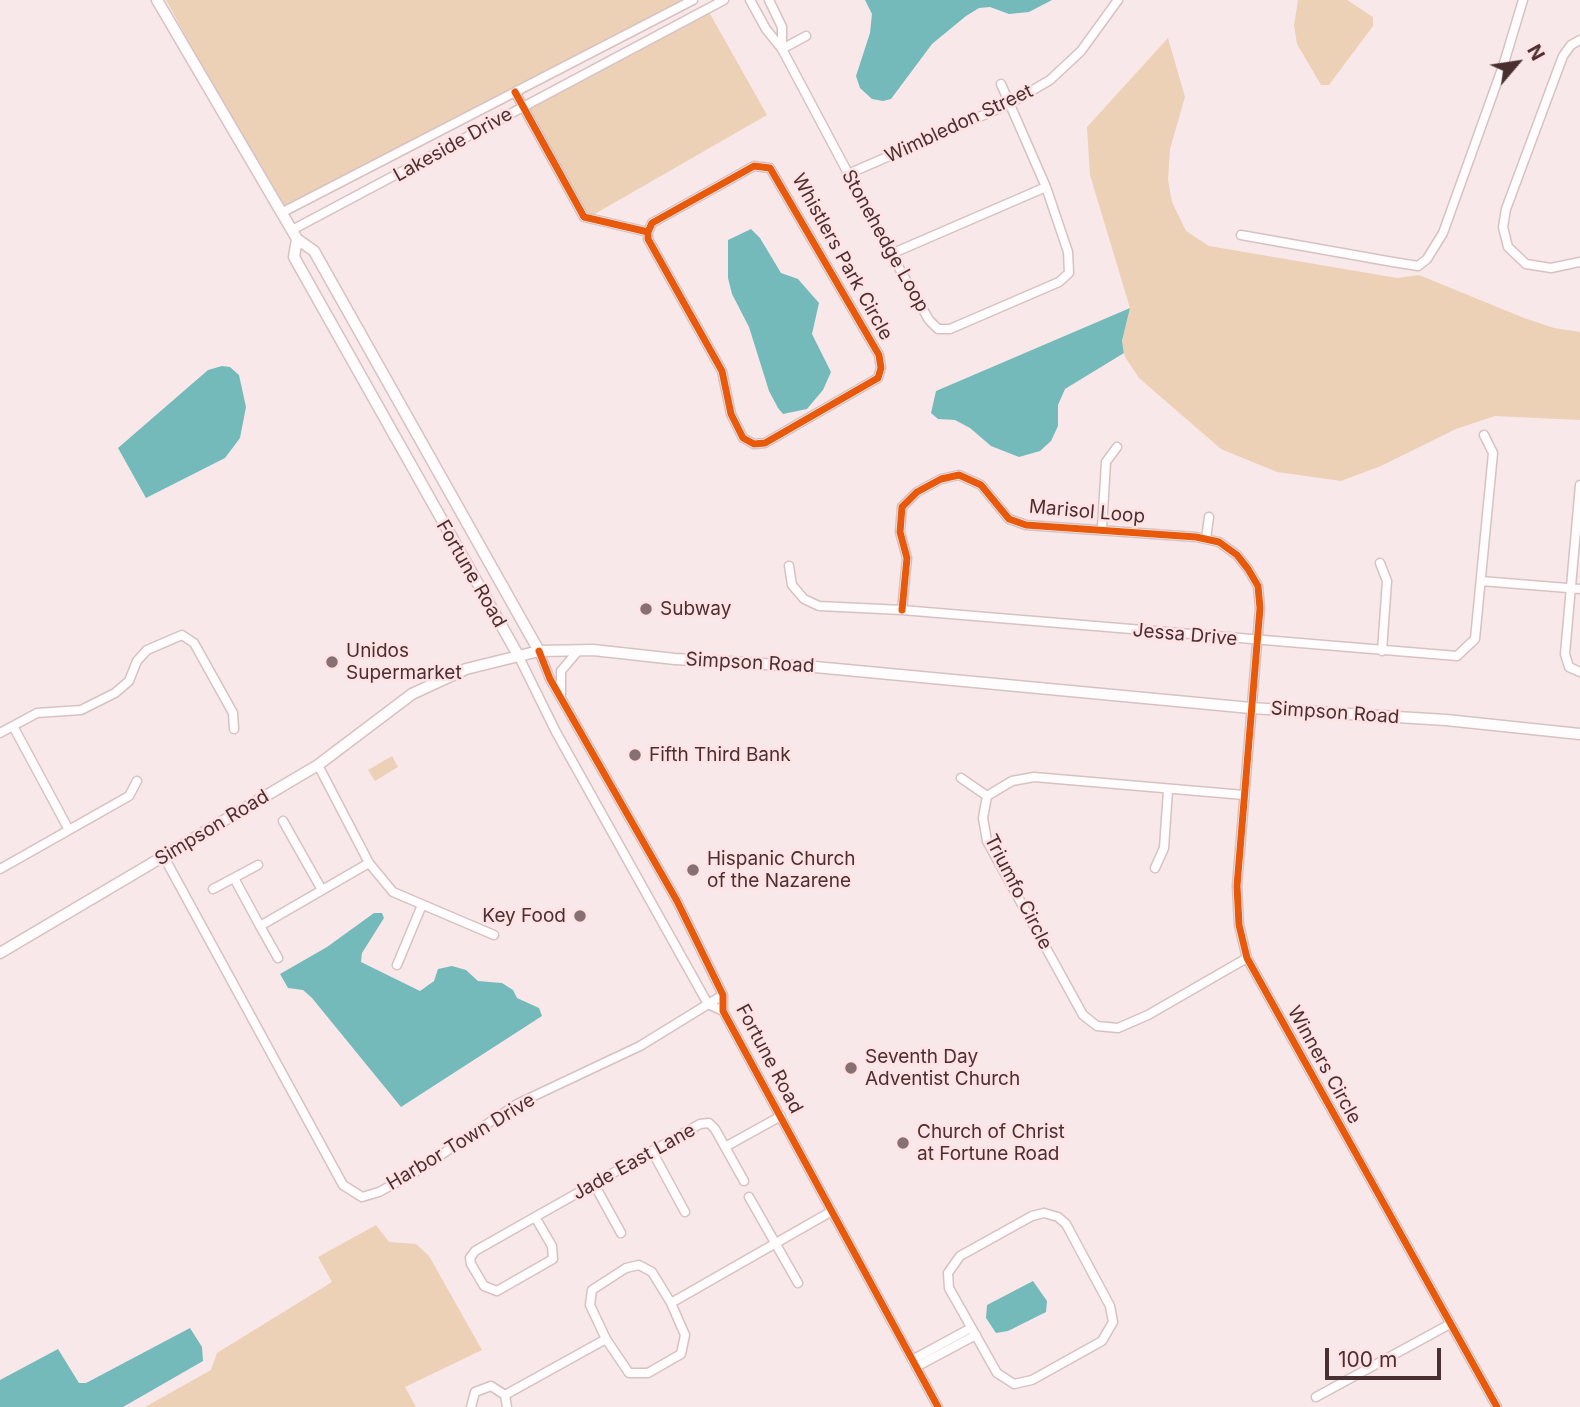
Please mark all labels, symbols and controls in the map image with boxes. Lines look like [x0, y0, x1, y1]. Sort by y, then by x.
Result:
north arrow [1482, 28, 1552, 98]
text: N [1522, 41, 1549, 64]
street label: Wimbledon Street [881, 80, 1037, 168]
street label: Lakeside Drive [390, 103, 516, 187]
street label: Stonehedge Loop [836, 166, 934, 316]
street label: Whistlers Park Circle [787, 170, 897, 344]
street label: Marisol Loop [1028, 496, 1146, 528]
street label: Fortune Road [431, 516, 511, 632]
place label: Subway [660, 598, 731, 620]
marker: Subway [638, 601, 654, 617]
street label: Jessa Drive [1132, 619, 1238, 651]
place label: Unidos Supermarket [346, 640, 462, 684]
street label: Simpson Road [685, 648, 815, 678]
marker: Unidos Supermarket [324, 654, 340, 670]
street label: Simpson Road [1270, 697, 1400, 729]
place label: Fifth Third Bank [649, 744, 791, 766]
marker: Fifth Third Bank [627, 747, 643, 763]
street label: Simpson Road [151, 785, 273, 871]
street label: Triumfo Circle [979, 831, 1057, 953]
place label: Hispanic Church of the Nazarene [707, 848, 856, 892]
marker: Hispanic Church of the Nazarene [685, 862, 701, 878]
place label: Key Food [482, 905, 566, 927]
marker: Key Food [572, 908, 588, 924]
street label: Fortune Road [731, 1001, 807, 1117]
street label: Winners Circle [1282, 1002, 1366, 1128]
place label: Seventh Day Adventist Church [865, 1046, 1020, 1090]
marker: Seventh Day Adventist Church [843, 1060, 859, 1076]
street label: Harbor Town Drive [383, 1089, 539, 1195]
street label: Jade East Lane [569, 1119, 699, 1205]
place label: Church of Christ at Fortune Road [917, 1121, 1065, 1165]
marker: Church of Christ at Fortune Road [895, 1135, 911, 1151]
scale bar [1328, 1334, 1444, 1378]
text: 100 m [1338, 1347, 1397, 1372]

